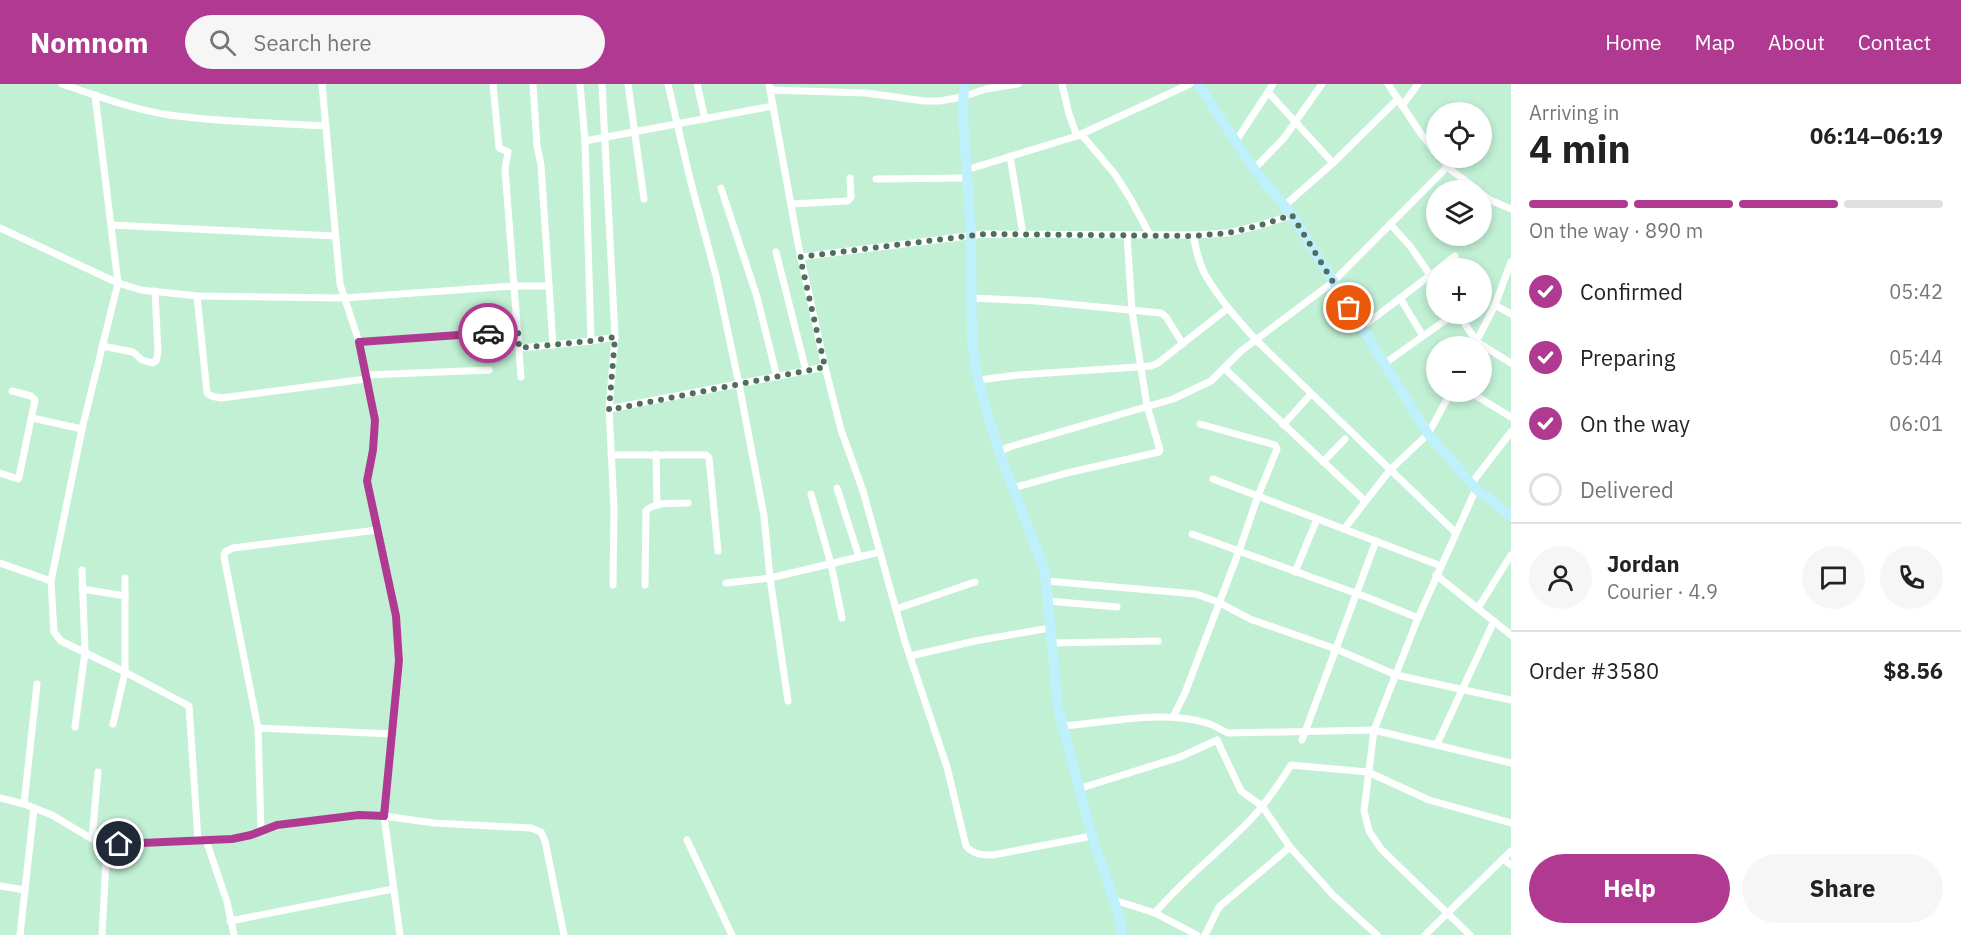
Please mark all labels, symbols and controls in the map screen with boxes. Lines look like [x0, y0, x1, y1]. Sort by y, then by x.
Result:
search box [185, 15, 605, 69]
text: Nomnom [30, 24, 149, 61]
icon: search [206, 26, 239, 59]
text: Search here [254, 28, 372, 57]
text: Home [1605, 28, 1662, 56]
text: Map [1695, 28, 1735, 56]
text: About [1768, 28, 1825, 56]
text: Contact [1858, 28, 1931, 56]
text: Arriving in [1529, 99, 1619, 126]
map controls [1426, 102, 1492, 402]
button: locate [1426, 102, 1492, 168]
text: 06:14–06:19 [1810, 121, 1943, 150]
text: 4 min [1529, 123, 1631, 174]
button: layers [1426, 180, 1492, 246]
text: On the way · 890 m [1529, 217, 1703, 244]
button: + [1426, 258, 1492, 324]
icon: check [1529, 275, 1562, 308]
text: Confirmed [1580, 277, 1683, 306]
text: 05:42 [1889, 278, 1943, 305]
pin [1323, 282, 1374, 333]
icon: bag [1332, 291, 1365, 324]
courier [458, 303, 518, 363]
icon: car [472, 317, 505, 350]
button: − [1426, 336, 1492, 402]
icon: check [1529, 341, 1562, 374]
text: Preparing [1580, 343, 1675, 372]
text: 05:44 [1889, 344, 1943, 371]
icon: check [1529, 407, 1562, 440]
text: On the way [1580, 409, 1690, 438]
text: 06:01 [1889, 410, 1943, 437]
text: Delivered [1580, 475, 1674, 504]
button: person [1529, 546, 1592, 609]
button: chat [1802, 546, 1865, 609]
button: phone [1880, 546, 1943, 609]
text: Jordan [1607, 549, 1680, 578]
text: Courier · 4.9 [1607, 578, 1718, 605]
text: Order #3580 [1529, 656, 1659, 685]
text: $8.56 [1883, 656, 1943, 685]
pin [93, 818, 144, 869]
icon: home [102, 827, 135, 860]
button: Help [1529, 854, 1730, 923]
button: Share [1742, 854, 1943, 923]

